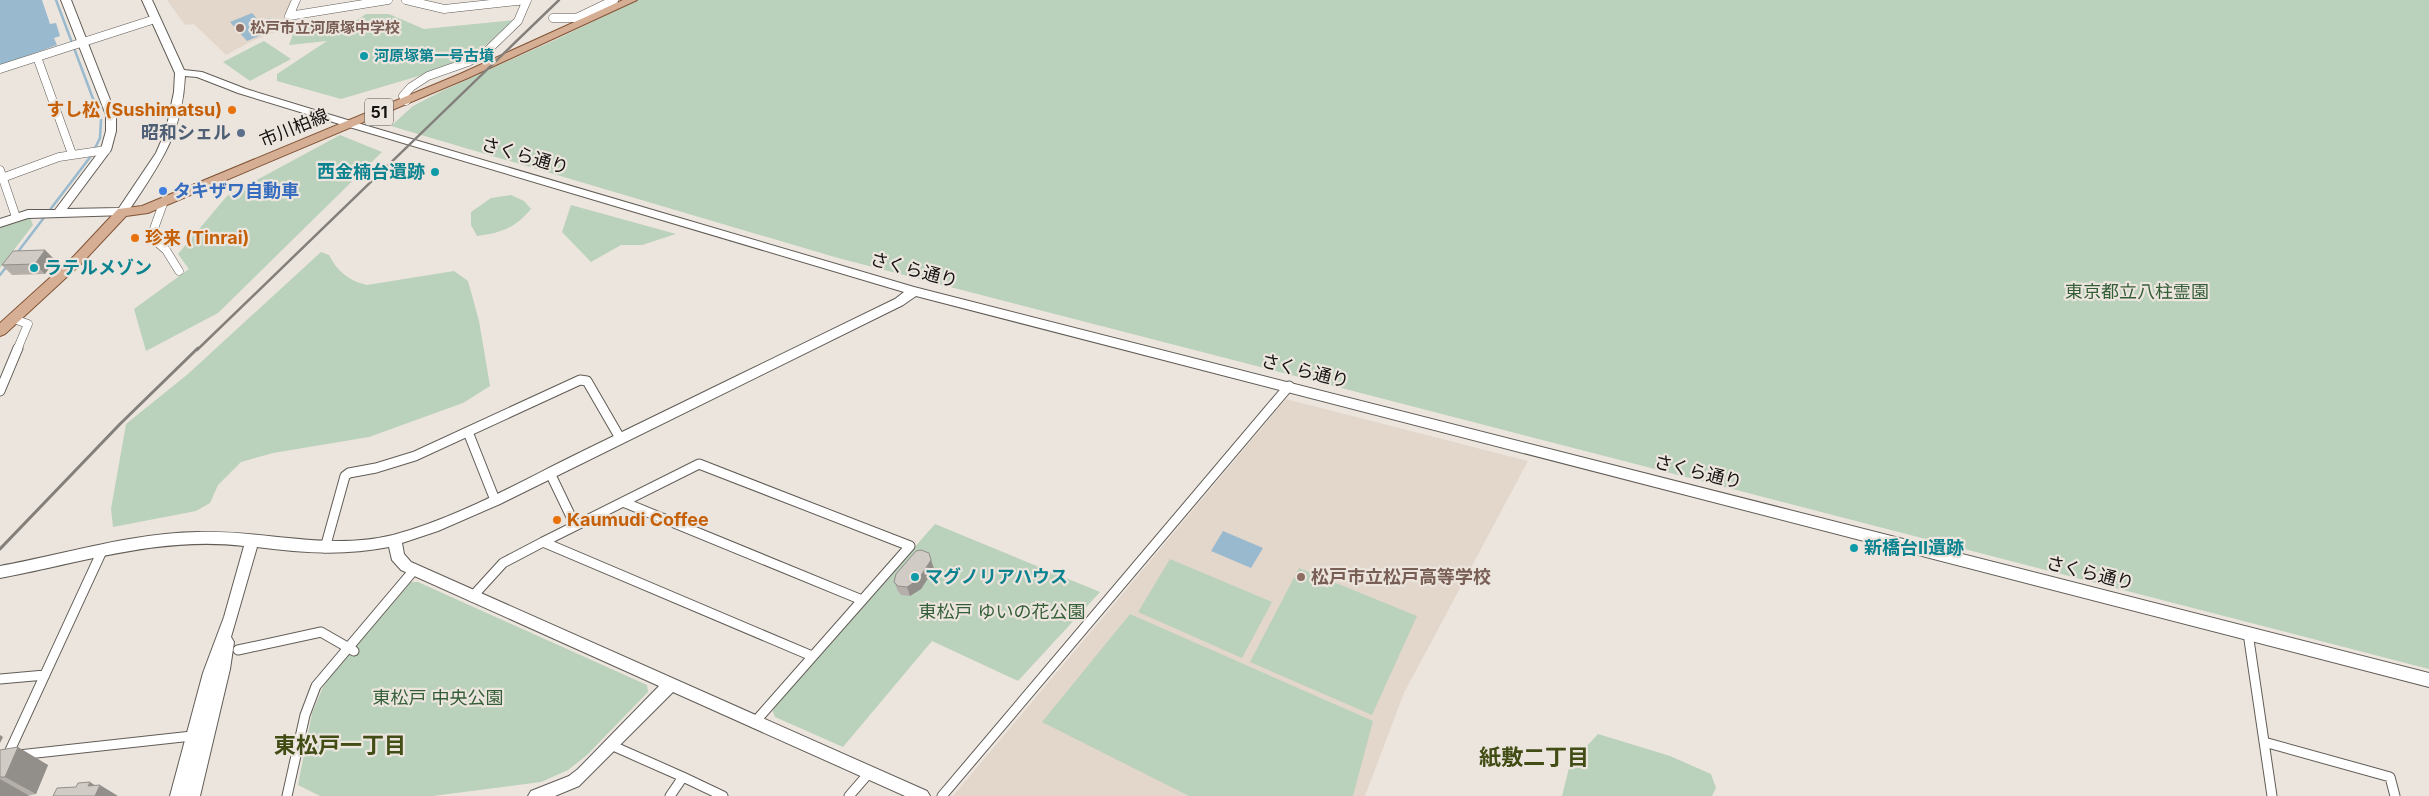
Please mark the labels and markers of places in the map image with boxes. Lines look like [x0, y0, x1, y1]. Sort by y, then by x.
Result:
place label: 松戸市立河原塚中学校 [250, 18, 400, 37]
marker: 松戸市立河原塚中学校 [234, 22, 246, 34]
place label: 河原塚第一号古墳 [374, 46, 494, 65]
marker: 河原塚第一号古墳 [358, 50, 370, 62]
place label: すし松 (Sushimatsu) [46, 99, 222, 120]
marker: すし松 (Sushimatsu) [226, 104, 238, 116]
place label: 昭和シェル [141, 122, 231, 143]
marker: 昭和シェル [235, 127, 247, 139]
place label: 西金楠台遺跡 [317, 161, 425, 182]
marker: 西金楠台遺跡 [429, 166, 441, 178]
place label: タキザワ自動車 [173, 180, 299, 201]
marker: タキザワ自動車 [157, 185, 169, 197]
place label: 珍来 (Tinrai) [145, 227, 249, 248]
marker: 珍来 (Tinrai) [129, 232, 141, 244]
place label: ラテルメゾン [44, 257, 152, 278]
marker: ラテルメゾン [28, 262, 40, 274]
place label: Kaumudi Coffee [567, 509, 709, 530]
marker: Kaumudi Coffee [551, 514, 563, 526]
place label: 新橋台Ⅱ遺跡 [1864, 537, 1964, 558]
marker: 新橋台Ⅱ遺跡 [1848, 542, 1860, 554]
place label: マグノリアハウス [925, 566, 1068, 587]
place label: 松戸市立松戸高等学校 [1311, 566, 1491, 587]
marker: マグノリアハウス [909, 571, 921, 583]
marker: 松戸市立松戸高等学校 [1295, 571, 1307, 583]

